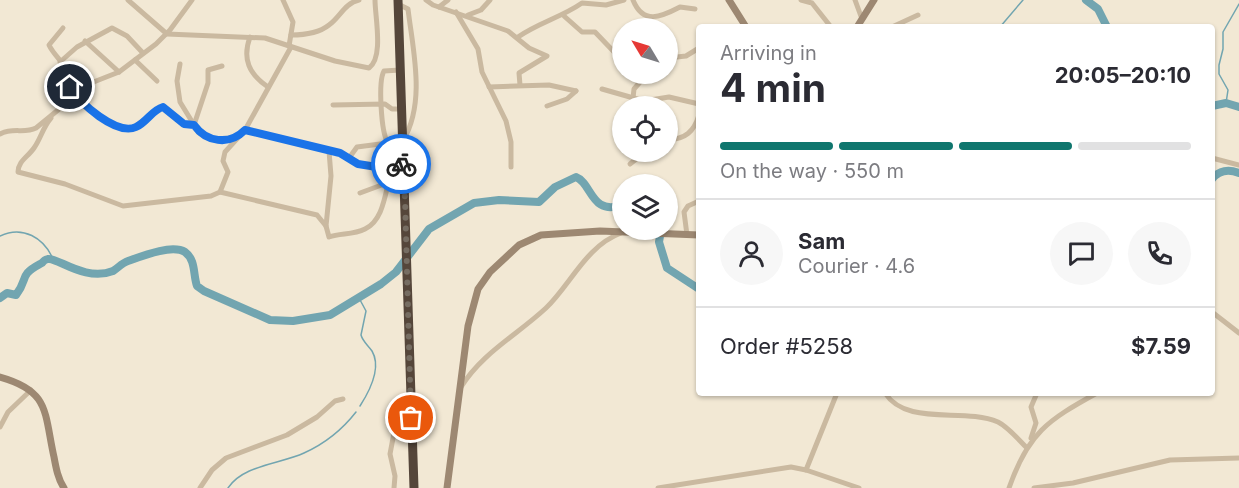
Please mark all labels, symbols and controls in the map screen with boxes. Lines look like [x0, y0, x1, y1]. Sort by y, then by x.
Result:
north arrow [612, 18, 678, 84]
map controls [612, 18, 678, 240]
text: Arriving in [720, 41, 817, 65]
pin [44, 61, 95, 112]
text: 20:05–20:10 [1055, 62, 1191, 88]
text: 4 min [720, 64, 826, 111]
icon: home [53, 70, 86, 103]
button: locate [612, 96, 678, 162]
courier [371, 134, 431, 194]
icon: bike [385, 148, 418, 181]
text: On the way · 550 m [720, 159, 904, 183]
button: layers [612, 174, 678, 240]
button: person [720, 222, 783, 285]
button: chat [1050, 222, 1113, 285]
button: phone [1128, 222, 1191, 285]
text: Sam [798, 228, 845, 254]
text: Courier · 4.6 [798, 254, 915, 278]
text: Order #5258 [720, 333, 853, 359]
text: $7.59 [1131, 333, 1191, 359]
pin [385, 392, 436, 443]
icon: bag [394, 401, 427, 434]

